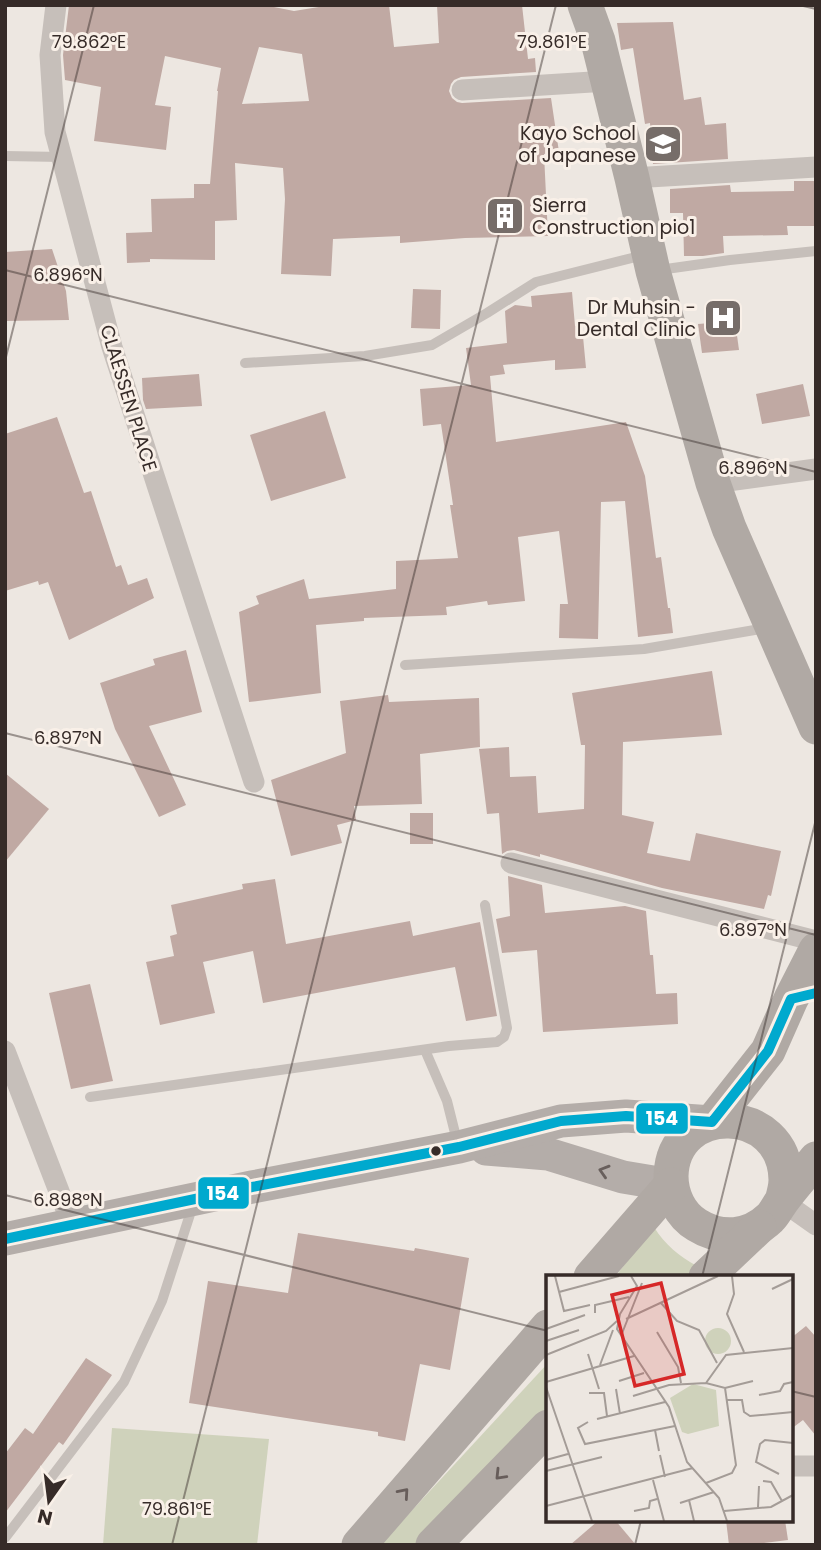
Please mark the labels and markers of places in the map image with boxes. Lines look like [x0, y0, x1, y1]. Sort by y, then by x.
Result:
place label: Kayo School of Japanese [518, 120, 636, 169]
school or university icon: Kayo School of Japanese [642, 123, 684, 165]
place label: Sierra Construction pio1 [532, 192, 695, 241]
building icon: Sierra Construction pio1 [484, 195, 526, 237]
place label: Dr Muhsin - Dental Clinic [577, 294, 696, 343]
hospital icon: Dr Muhsin - Dental Clinic [702, 297, 744, 339]
unlabelled marker [429, 1144, 443, 1158]

